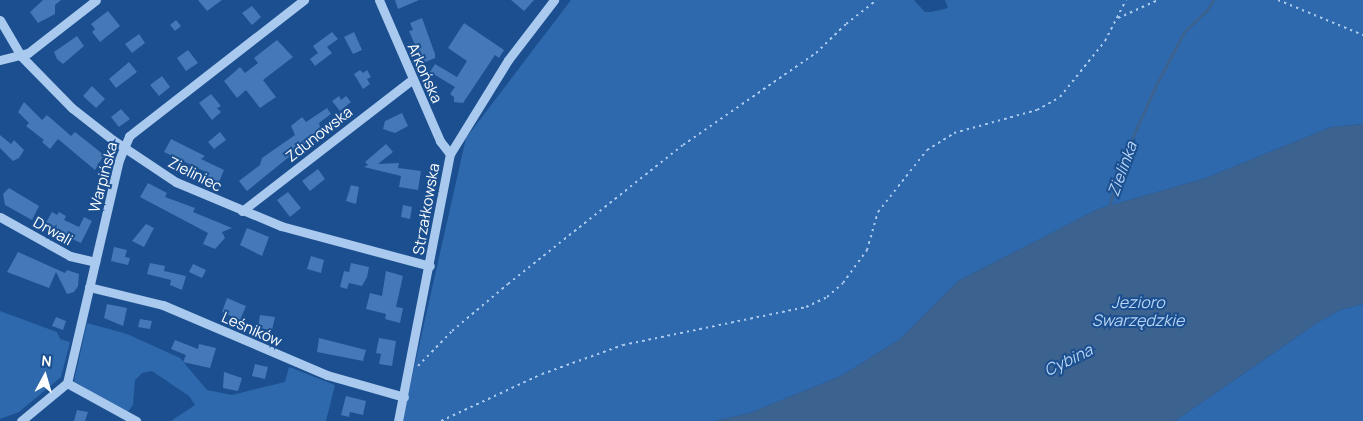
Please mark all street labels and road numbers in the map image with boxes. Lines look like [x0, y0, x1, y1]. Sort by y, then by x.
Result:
street label: Arkońska [404, 40, 446, 106]
street label: Zdunowska [282, 102, 356, 166]
street label: Warpińska [85, 140, 121, 214]
street label: Zieliniec [165, 153, 225, 195]
street label: Strzałkowska [409, 162, 443, 256]
street label: Drwali [30, 213, 76, 249]
street label: Leśników [219, 308, 285, 350]

